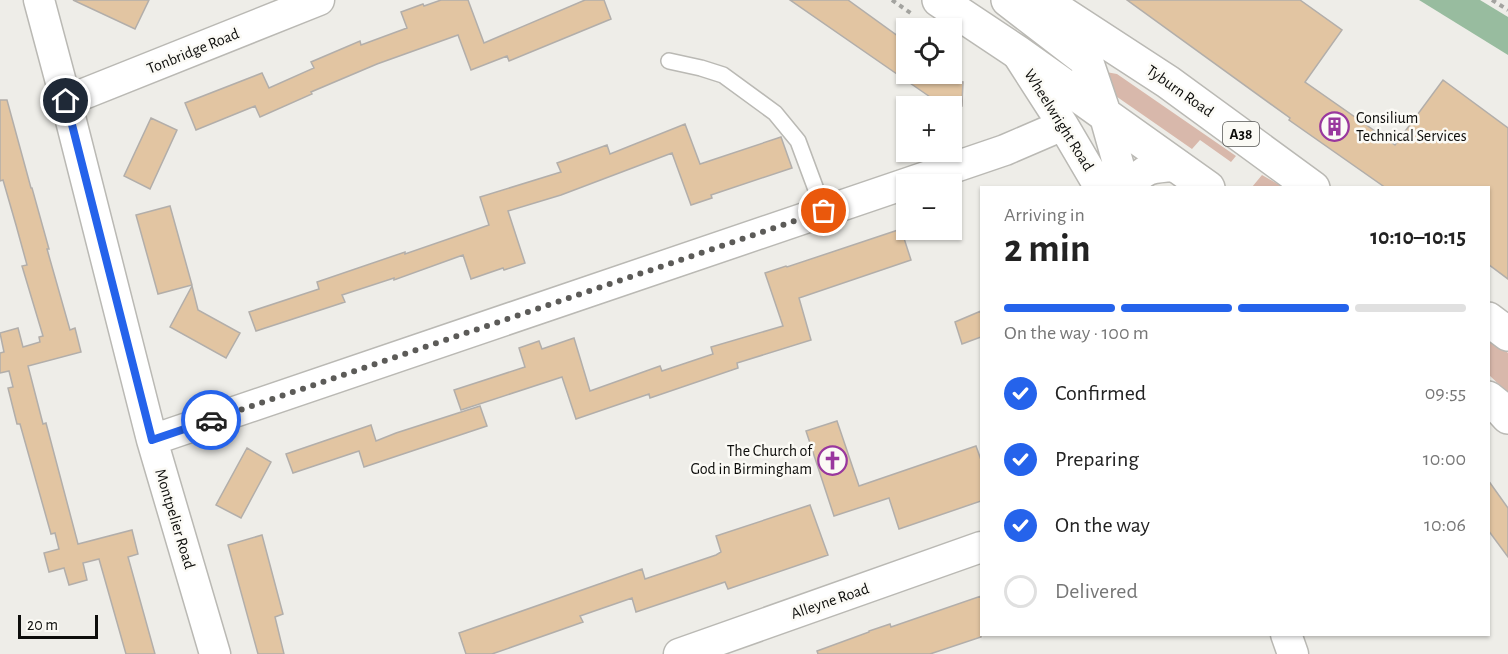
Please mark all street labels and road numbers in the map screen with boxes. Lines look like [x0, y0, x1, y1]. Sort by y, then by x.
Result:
street label: Tonbridge Road [145, 25, 241, 77]
street label: Tyburn Road [1143, 62, 1216, 121]
street label: Wheelwright Road [1021, 66, 1097, 174]
road number: A38 [1223, 122, 1259, 146]
street label: Montpelier Road [152, 467, 198, 571]
street label: Alleyne Road [789, 580, 871, 623]

